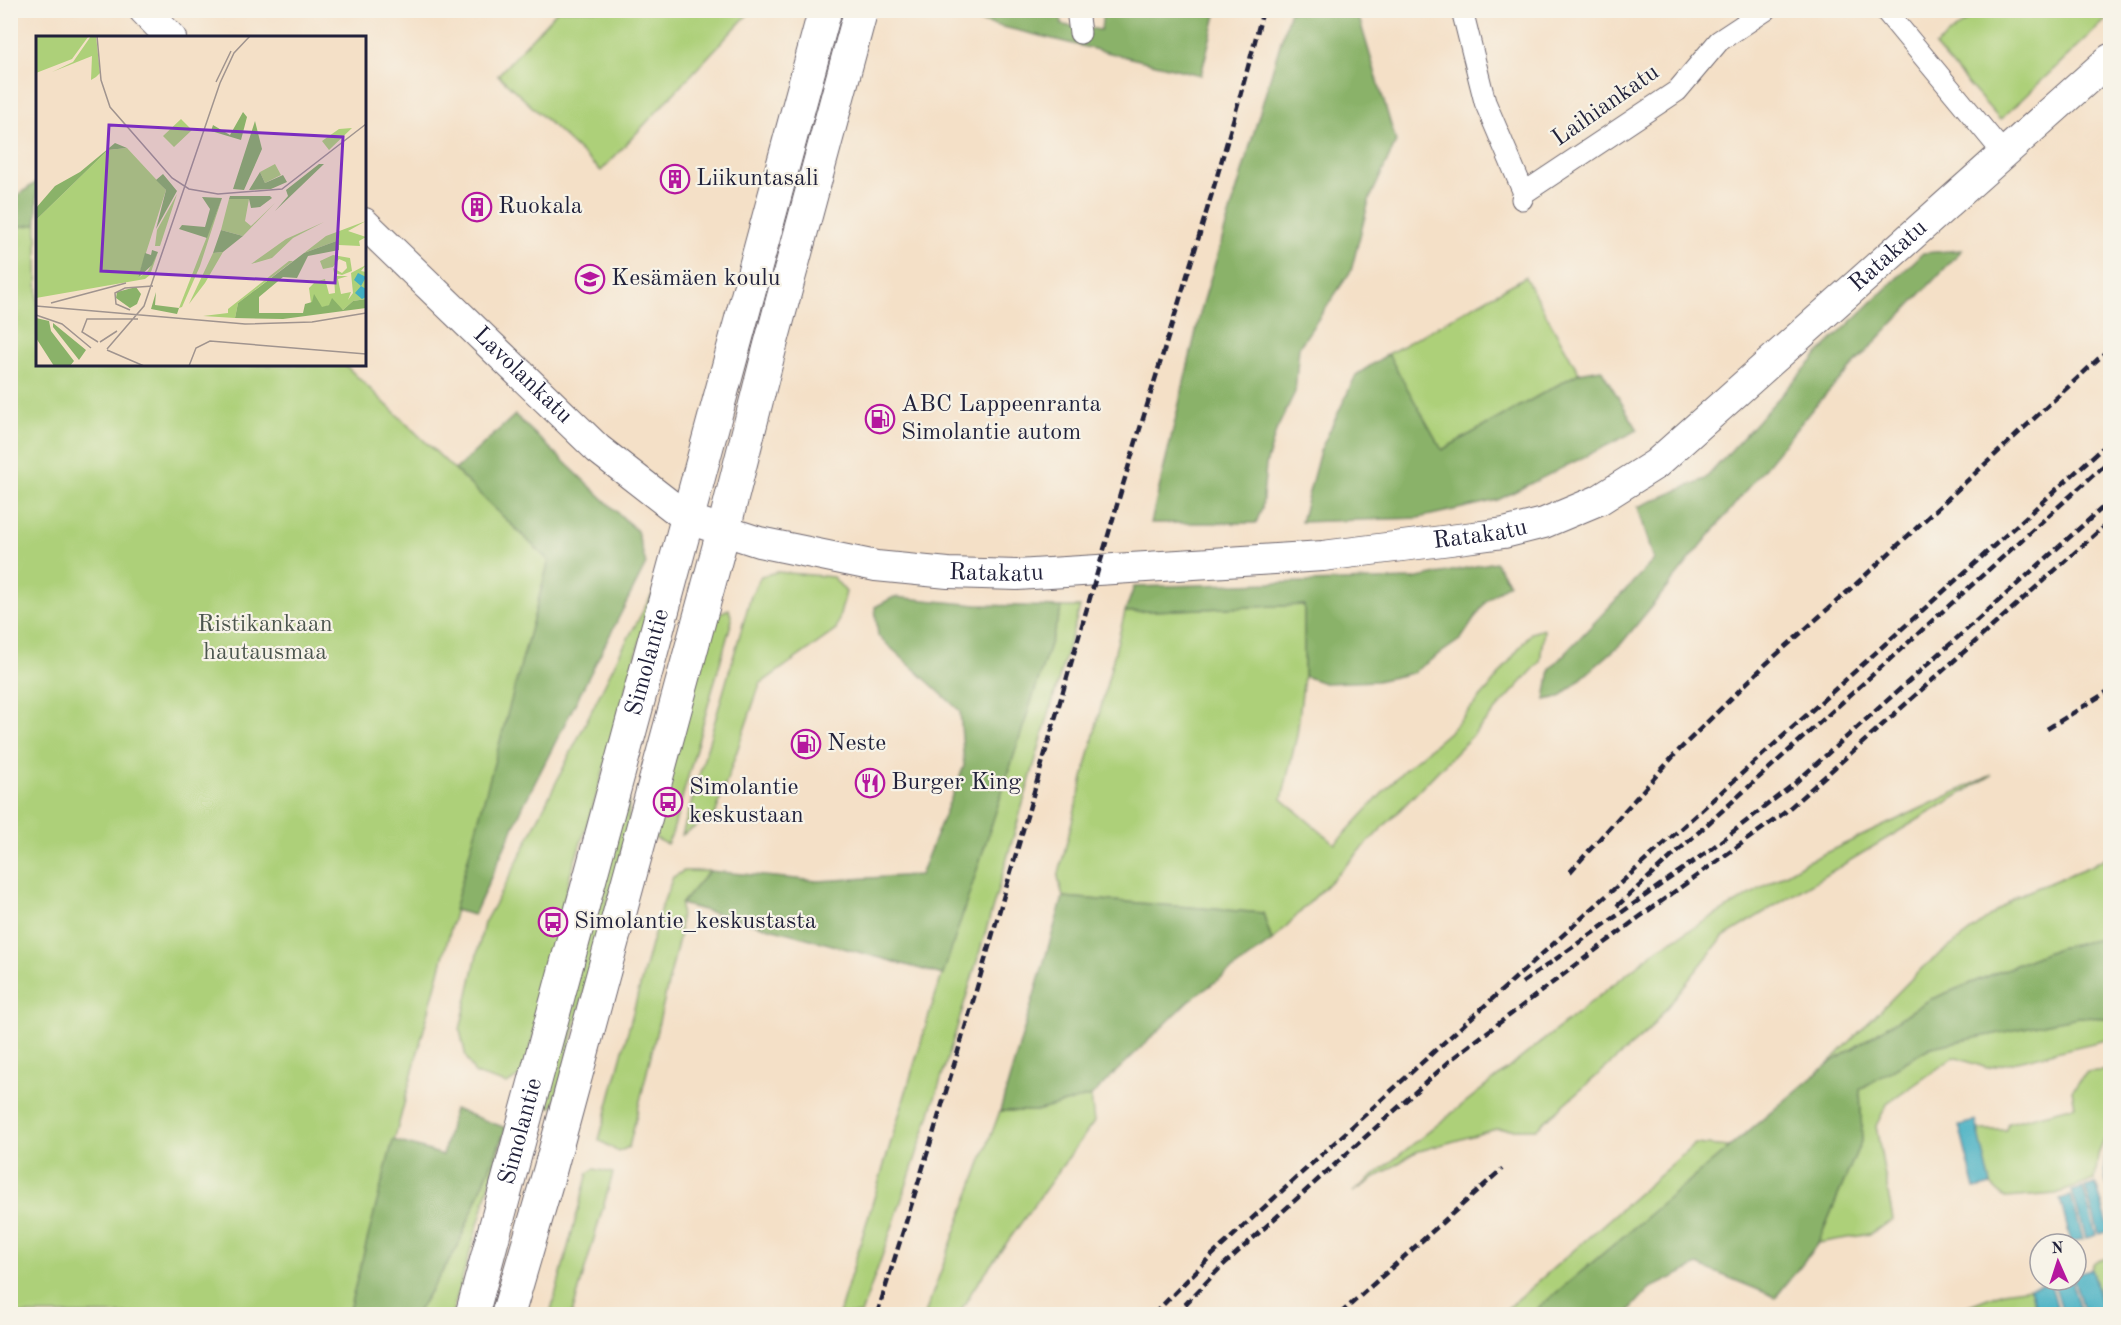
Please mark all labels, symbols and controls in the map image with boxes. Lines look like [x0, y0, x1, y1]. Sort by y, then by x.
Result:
inset map [36, 36, 366, 366]
street label: Laihiankatu [1548, 60, 1664, 151]
building icon: Liikuntasali [659, 163, 691, 195]
place label: Liikuntasali [696, 167, 819, 191]
building icon: Ruokala [461, 191, 493, 223]
place label: Ruokala [498, 195, 583, 219]
street label: Ratakatu [1845, 216, 1932, 297]
school or university icon: Kesämäen koulu [574, 263, 606, 295]
place label: Kesämäen koulu [611, 267, 781, 291]
street label: Lavolankatu [468, 323, 577, 429]
place label: ABC Lappeenranta Simolantie autom [901, 393, 1102, 445]
fuel station icon: ABC Lappeenranta Simolantie autom [864, 403, 896, 435]
street label: Ratakatu [1432, 516, 1530, 554]
street label: Ratakatu [948, 561, 1045, 587]
street label: Simolantie [622, 606, 674, 718]
park label: Ristikankaan hautausmaa [197, 613, 333, 665]
fuel station icon: Neste [790, 728, 822, 760]
place label: Neste [827, 732, 886, 756]
restaurant icon: Burger King [854, 767, 886, 799]
place label: Burger King [891, 771, 1021, 795]
place label: Simolantie keskustaan [689, 776, 804, 828]
bus stop icon: Simolantie keskustaan [652, 786, 684, 818]
bus stop icon: Simolantie_keskustasta [537, 906, 569, 938]
place label: Simolantie_keskustasta [574, 910, 817, 934]
street label: Simolantie [495, 1076, 547, 1188]
north arrow [2028, 1232, 2088, 1292]
text: N [2051, 1241, 2065, 1257]

